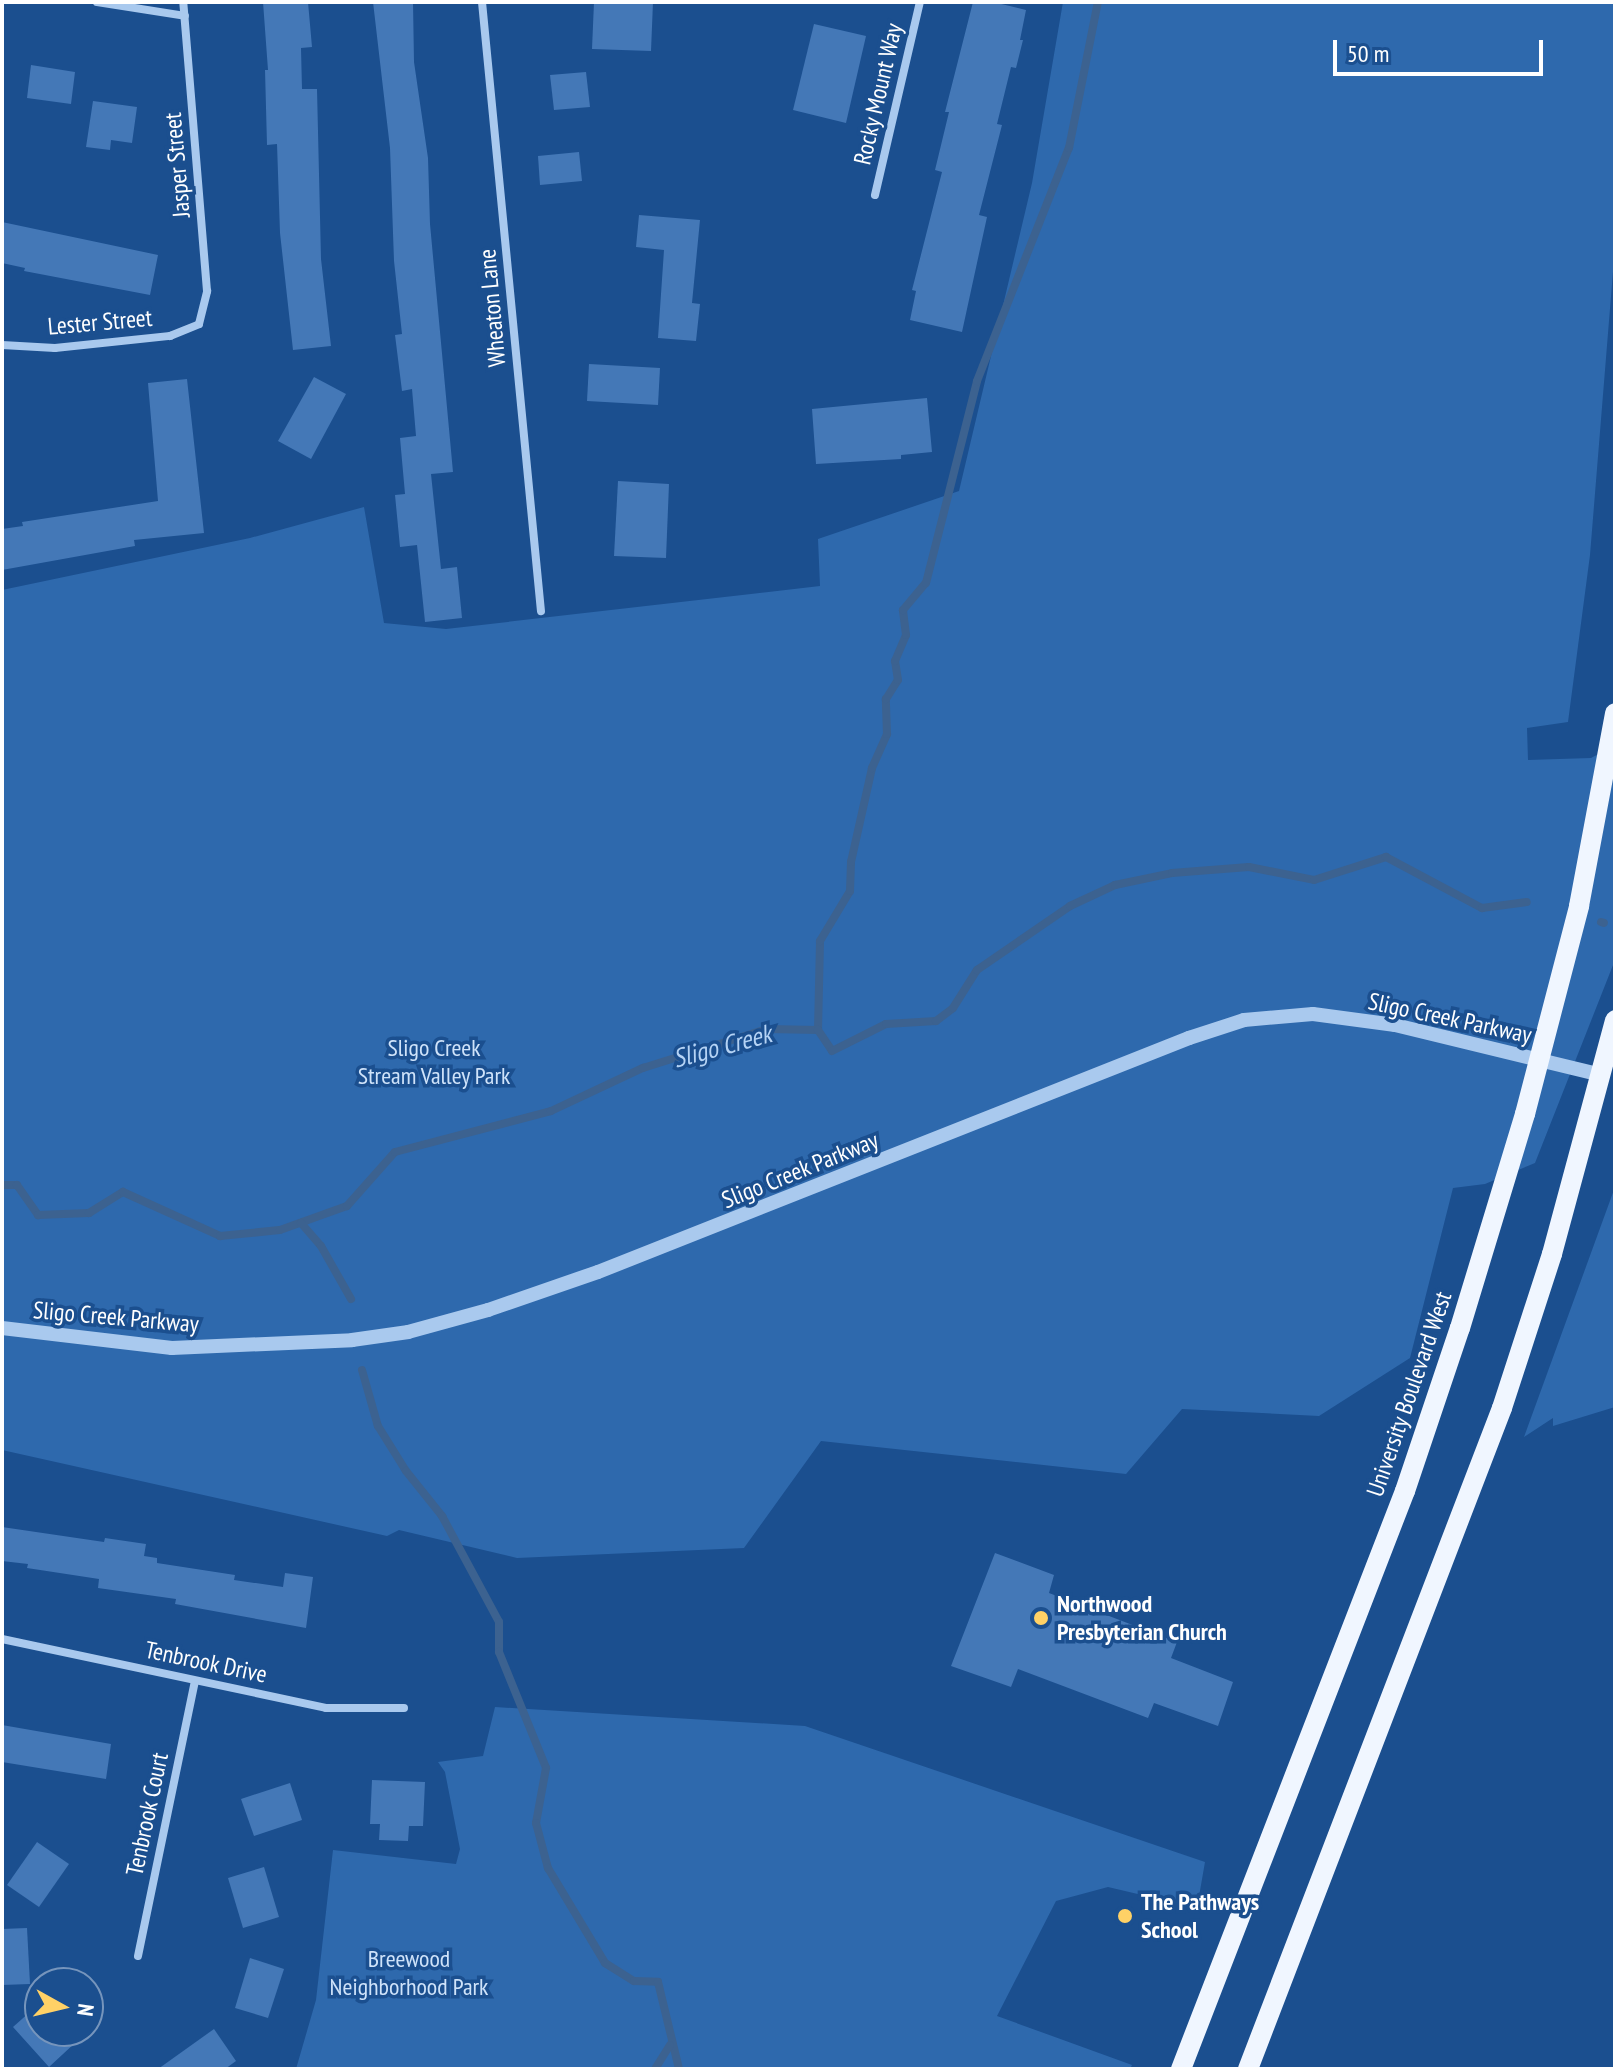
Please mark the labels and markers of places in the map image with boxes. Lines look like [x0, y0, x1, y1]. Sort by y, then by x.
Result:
place label: Northwood Presbyterian Church [1057, 1590, 1227, 1646]
marker: Northwood Presbyterian Church [1032, 1609, 1050, 1627]
place label: The Pathways School [1141, 1888, 1259, 1944]
marker: The Pathways School [1116, 1907, 1134, 1925]

